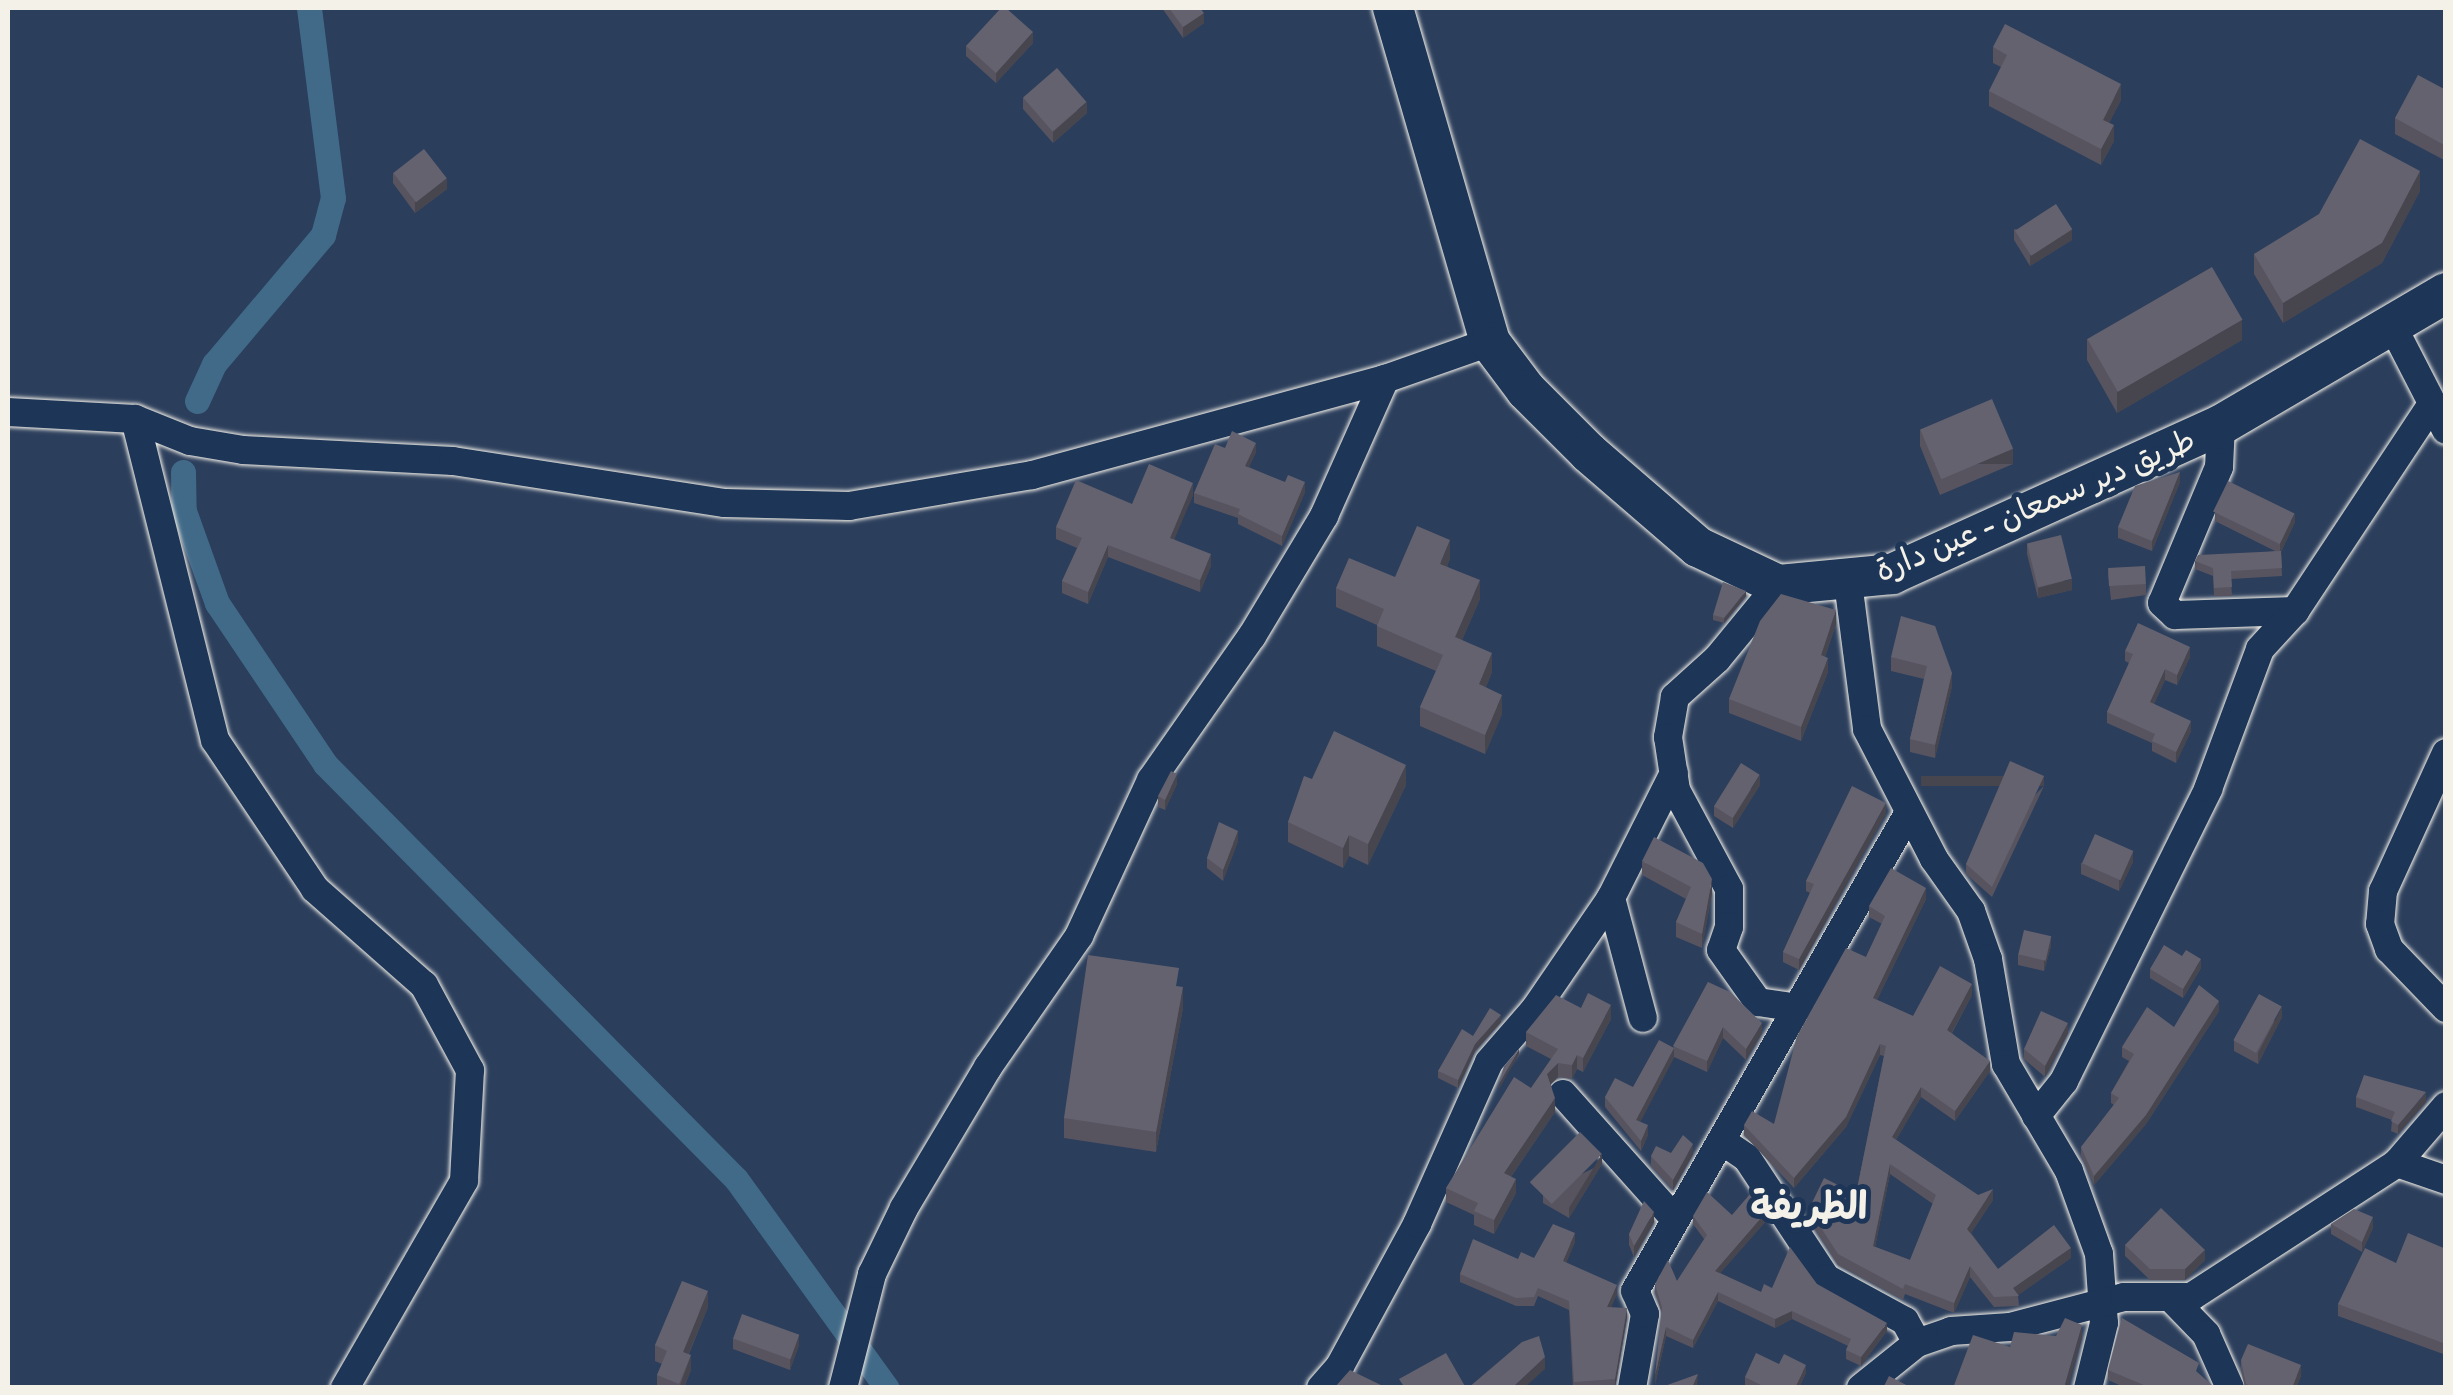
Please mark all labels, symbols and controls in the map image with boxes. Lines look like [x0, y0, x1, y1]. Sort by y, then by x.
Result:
street label: طريق دير سمعان - عين دارة [1869, 420, 2201, 590]
district label: الظريفة [1750, 1184, 1868, 1230]

